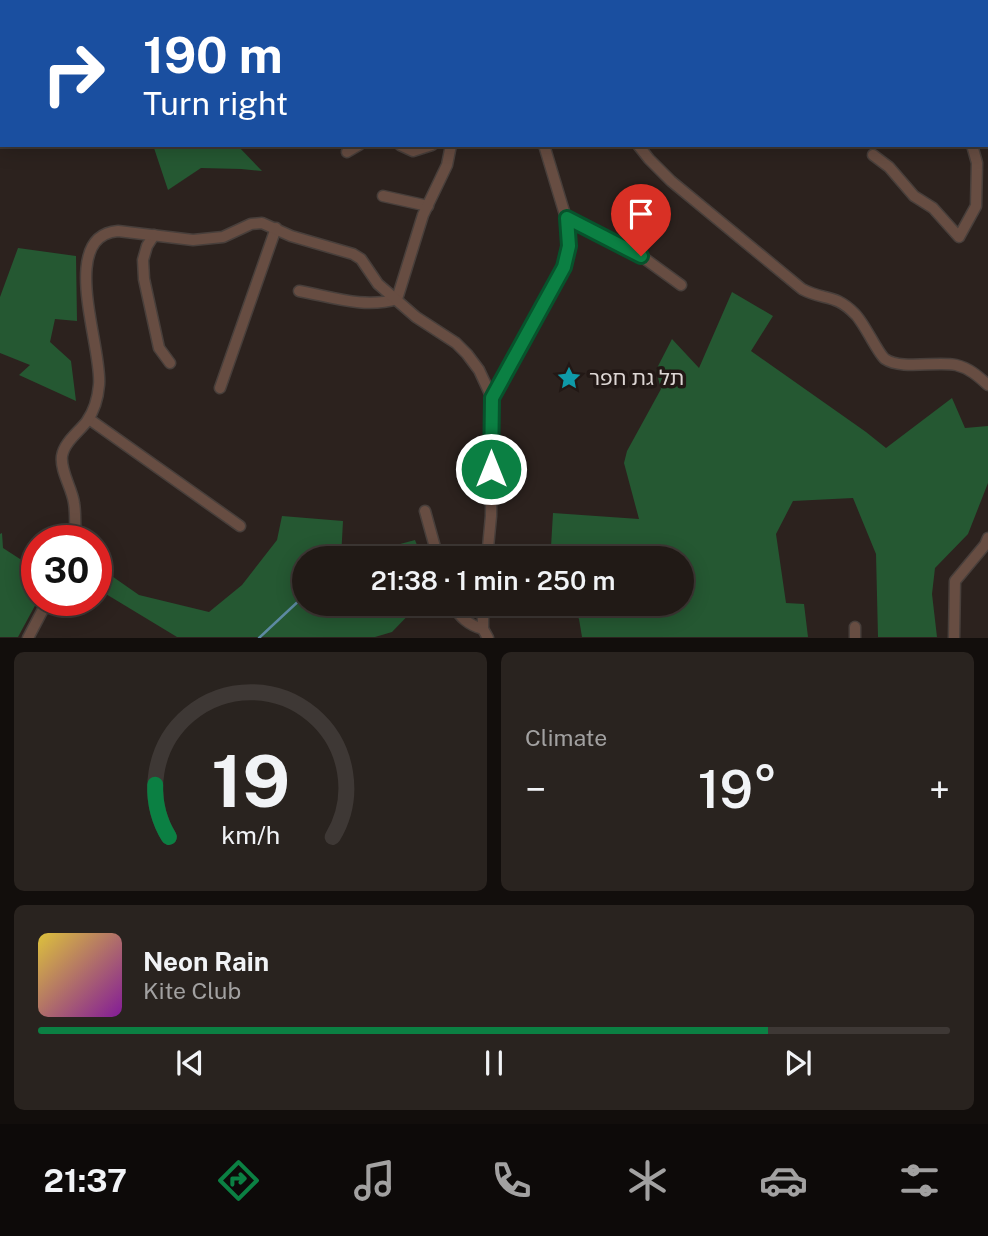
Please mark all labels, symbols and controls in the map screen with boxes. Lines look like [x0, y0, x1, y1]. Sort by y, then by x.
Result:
text: 190 m [143, 26, 283, 84]
icon: right [28, 28, 119, 119]
text: Turn right [143, 85, 288, 122]
pin [611, 184, 671, 256]
icon: arrive [622, 195, 660, 233]
place icon: תל גת חפר [555, 364, 583, 392]
place label: תל גת חפר [589, 365, 684, 390]
position arrow [454, 432, 528, 506]
speed limit sign: 30 [21, 525, 112, 616]
text: 21:38 · 1 min · 250 m [371, 565, 615, 596]
text: Climate [525, 724, 607, 751]
text: 19 [211, 739, 290, 824]
text: 19° [698, 759, 777, 820]
text: − [525, 767, 546, 812]
text: + [929, 767, 950, 812]
text: km/h [221, 820, 280, 850]
text: Neon Rain [143, 946, 269, 977]
text: Kite Club [143, 977, 241, 1004]
icon: previous [171, 1044, 209, 1082]
icon: pause [475, 1044, 513, 1082]
icon: next [779, 1044, 817, 1082]
icon: directions [214, 1156, 263, 1205]
icon: music [350, 1156, 399, 1205]
icon: phone [487, 1156, 536, 1205]
icon: climate [623, 1156, 672, 1205]
icon: car [759, 1156, 808, 1205]
icon: filters [895, 1156, 944, 1205]
text: 21:37 [44, 1162, 127, 1199]

